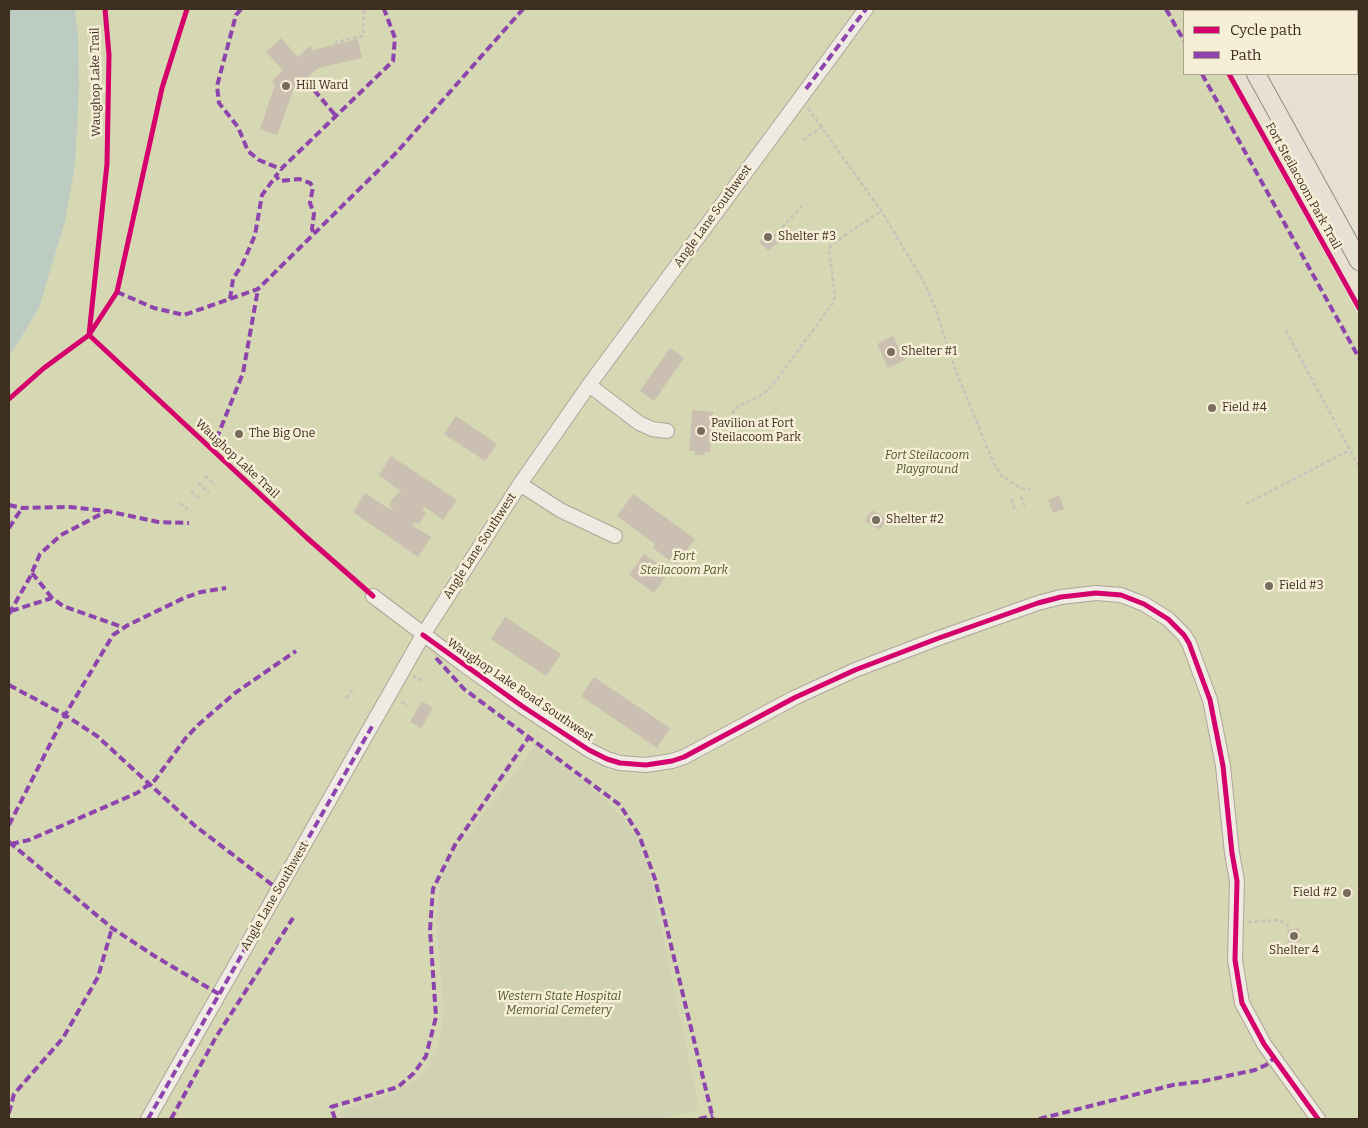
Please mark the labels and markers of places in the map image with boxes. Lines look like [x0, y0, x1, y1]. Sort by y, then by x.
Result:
place label: Hill Ward [296, 79, 348, 93]
marker: Hill Ward [280, 80, 292, 92]
place label: Shelter #3 [778, 230, 836, 244]
marker: Shelter #3 [762, 231, 774, 243]
place label: Shelter #1 [901, 345, 957, 359]
marker: Shelter #1 [885, 346, 897, 358]
place label: Field #4 [1222, 401, 1267, 415]
marker: Field #4 [1206, 402, 1218, 414]
place label: Pavilion at Fort Steilacoom Park [711, 417, 801, 445]
marker: Pavilion at Fort Steilacoom Park [695, 425, 707, 437]
place label: The Big One [249, 427, 315, 441]
marker: The Big One [233, 428, 245, 440]
place label: Shelter #2 [886, 513, 944, 527]
marker: Shelter #2 [870, 514, 882, 526]
place label: Field #3 [1279, 579, 1324, 593]
marker: Field #3 [1263, 580, 1275, 592]
place label: Field #2 [1293, 886, 1337, 900]
marker: Field #2 [1341, 887, 1353, 899]
marker: Shelter 4 [1288, 930, 1300, 942]
place label: Shelter 4 [1269, 944, 1319, 958]

